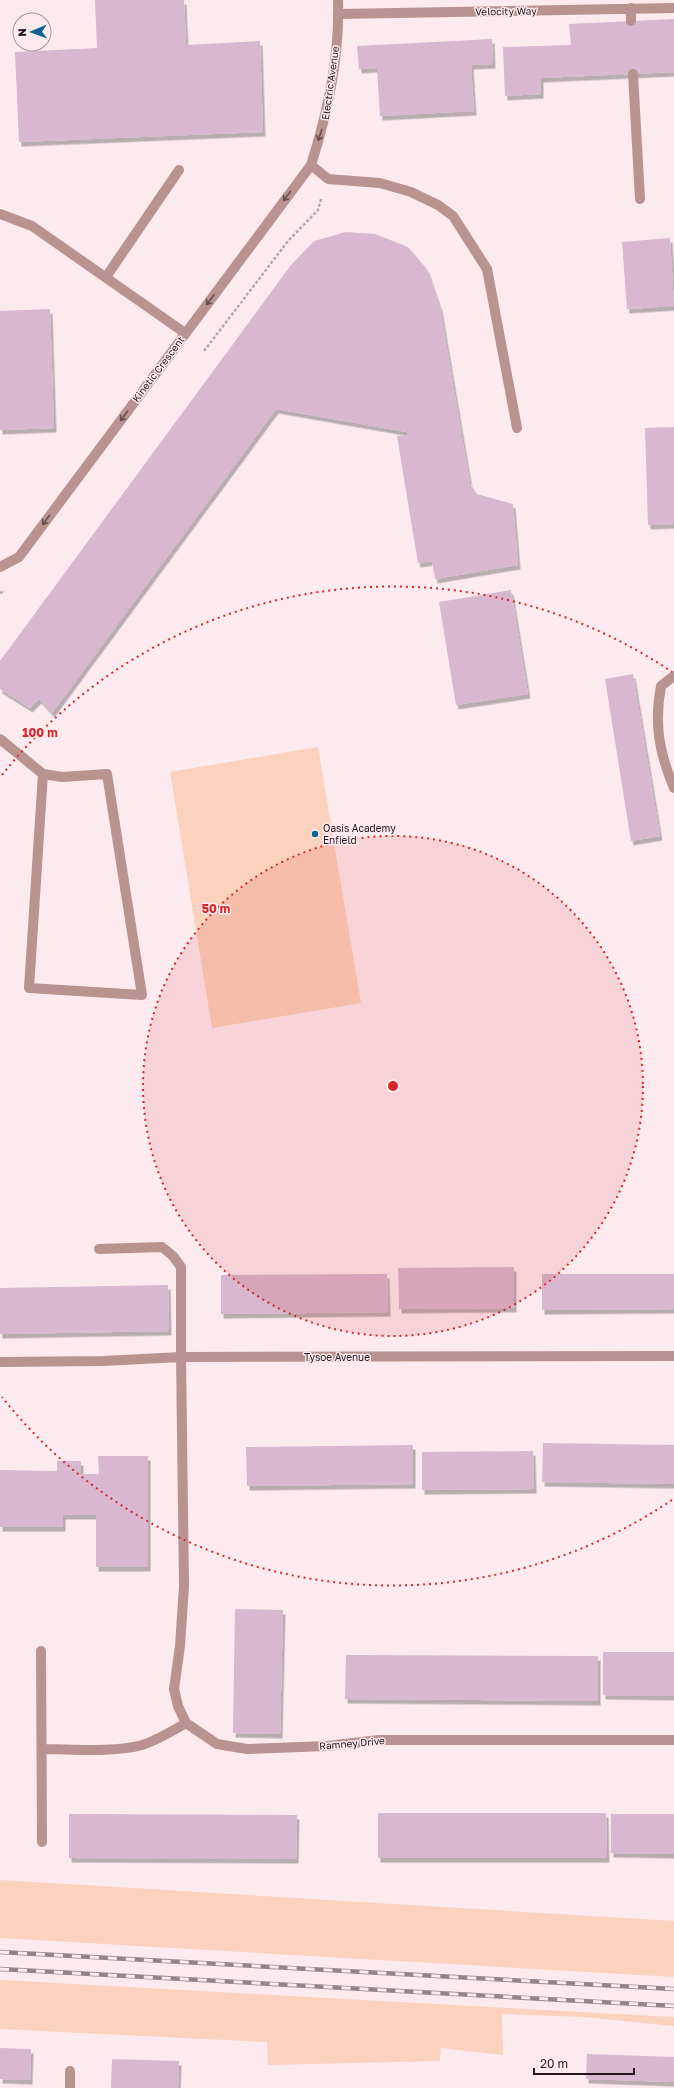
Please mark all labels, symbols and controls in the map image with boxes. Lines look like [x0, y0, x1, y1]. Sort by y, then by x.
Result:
street label: Velocity Way [475, 4, 537, 18]
north arrow [12, 12, 52, 52]
text: N [15, 28, 28, 37]
street label: Electric Avenue [319, 45, 341, 121]
one-way arrow [316, 129, 324, 141]
one-way arrow [283, 190, 292, 201]
one-way arrow [205, 295, 214, 306]
street label: Kinetic Crescent [129, 334, 187, 404]
one-way arrow [119, 410, 128, 421]
one-way arrow [42, 514, 50, 525]
text: 100 m [22, 725, 58, 740]
place label: Oasis Academy Enfield [323, 822, 396, 846]
marker: Oasis Academy Enfield [310, 829, 320, 839]
text: 50 m [202, 901, 230, 916]
centre of rings [386, 1079, 400, 1093]
street label: Tysoe Avenue [304, 1351, 370, 1363]
street label: Ramney Drive [319, 1734, 386, 1752]
scale bar [534, 2050, 634, 2076]
text: 20 m [540, 2056, 568, 2071]

